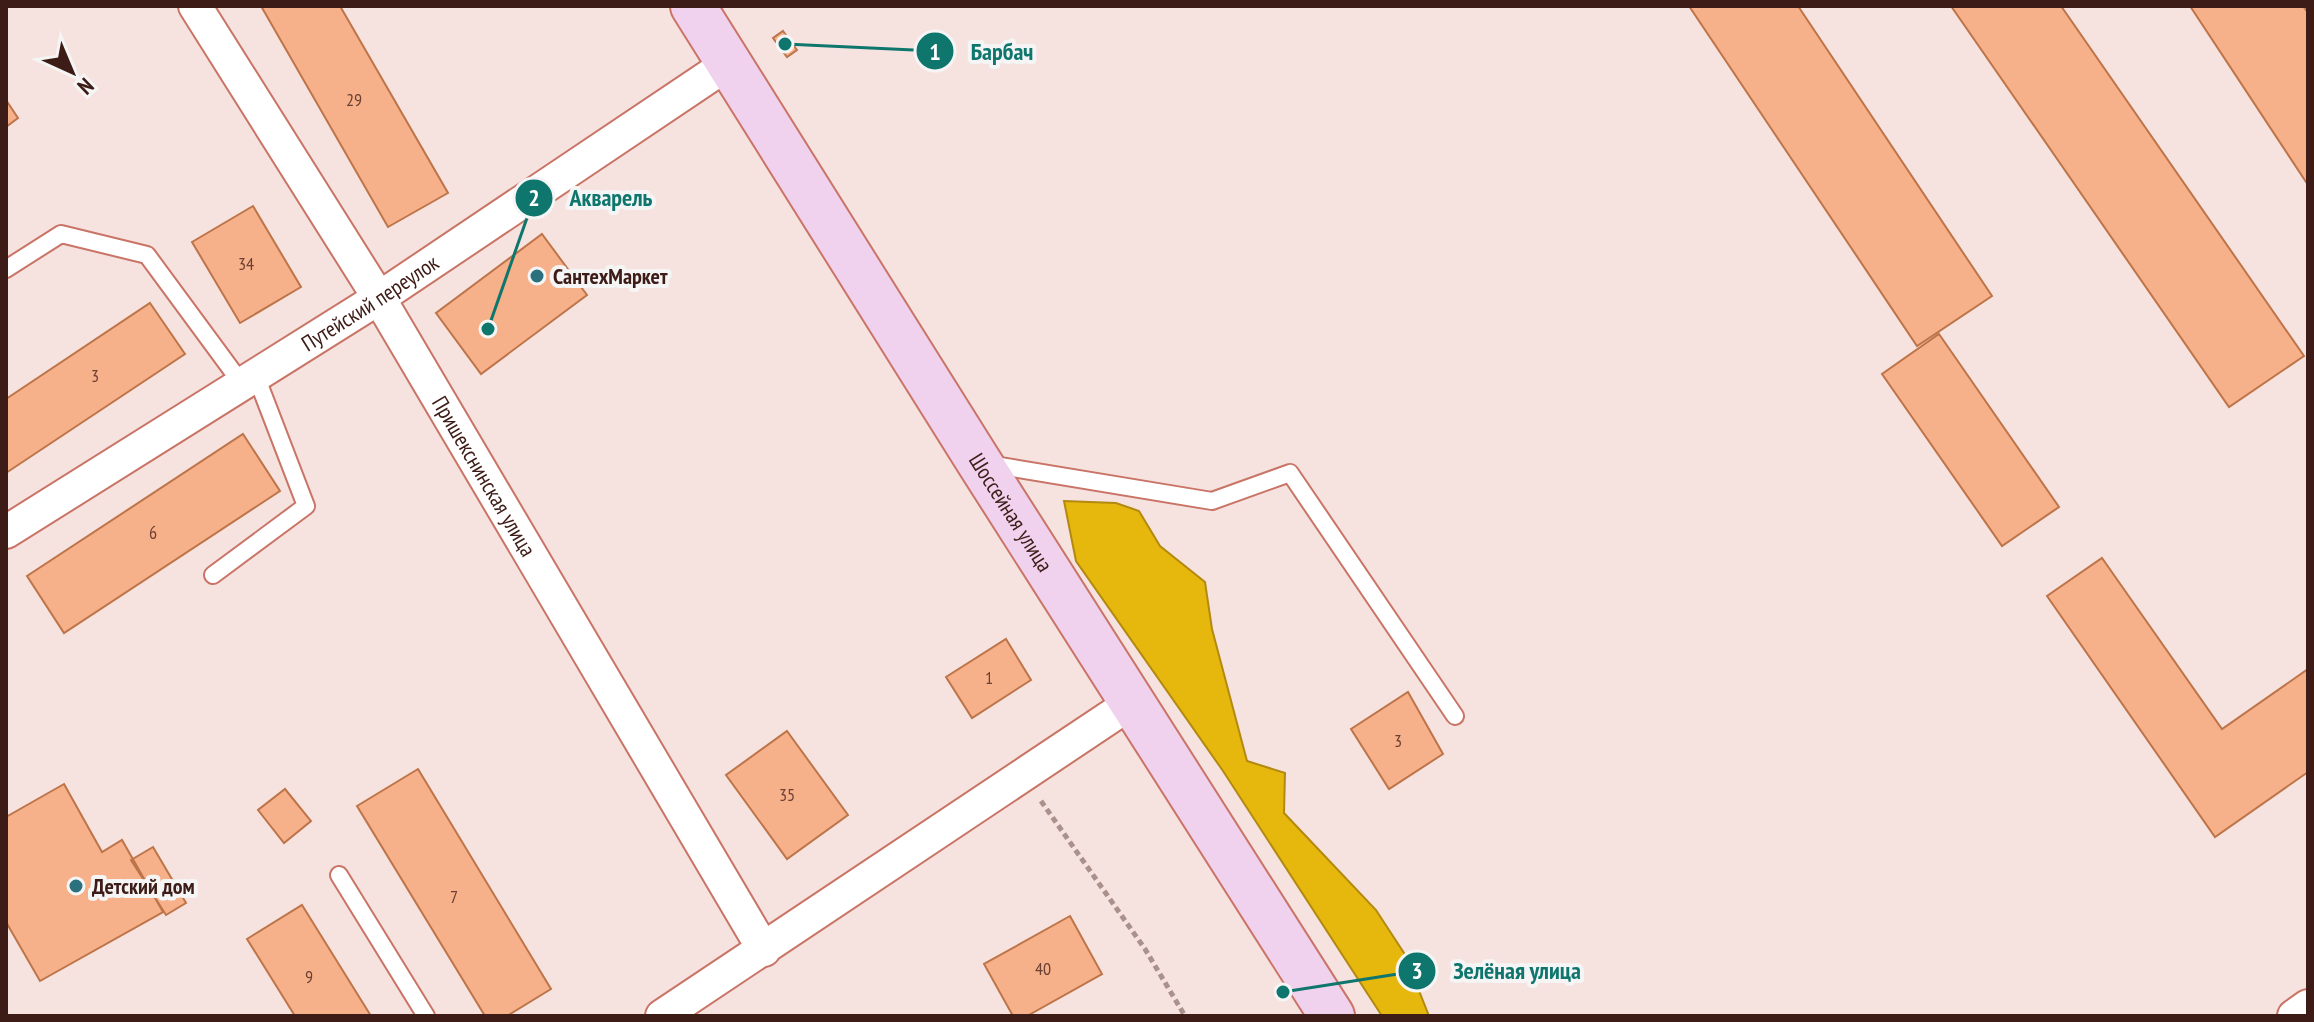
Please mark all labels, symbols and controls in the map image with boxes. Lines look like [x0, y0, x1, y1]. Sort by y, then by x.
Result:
callout: Барбач [915, 27, 1050, 75]
north arrow [32, 32, 112, 112]
text: 1 [929, 36, 941, 67]
text: Барбач [971, 36, 1033, 67]
text: N [72, 72, 100, 101]
house number: 29 [346, 88, 362, 111]
callout: Акварель [514, 174, 669, 222]
text: 2 [528, 182, 540, 213]
text: Акварель [569, 182, 653, 213]
street label: Путейский переулок [296, 248, 444, 357]
house number: 34 [238, 252, 254, 275]
place label: СантехМаркет [553, 262, 668, 290]
marker: СантехМаркет [528, 267, 546, 285]
house number: 3 [91, 364, 99, 387]
street label: Пришекснинская улица [426, 391, 542, 561]
street label: Шоссейная улица [963, 448, 1059, 577]
house number: 6 [149, 521, 157, 544]
house number: 1 [985, 666, 993, 689]
house number: 3 [1394, 729, 1402, 752]
house number: 35 [779, 783, 795, 806]
place label: Детский дом [92, 872, 195, 900]
marker: Детский дом [67, 877, 85, 895]
house number: 7 [450, 885, 458, 908]
callout: Зелёная улица [1397, 947, 1597, 995]
text: 3 [1411, 955, 1423, 986]
text: Зелёная улица [1453, 955, 1581, 986]
house number: 40 [1035, 957, 1051, 980]
house number: 9 [305, 965, 313, 988]

